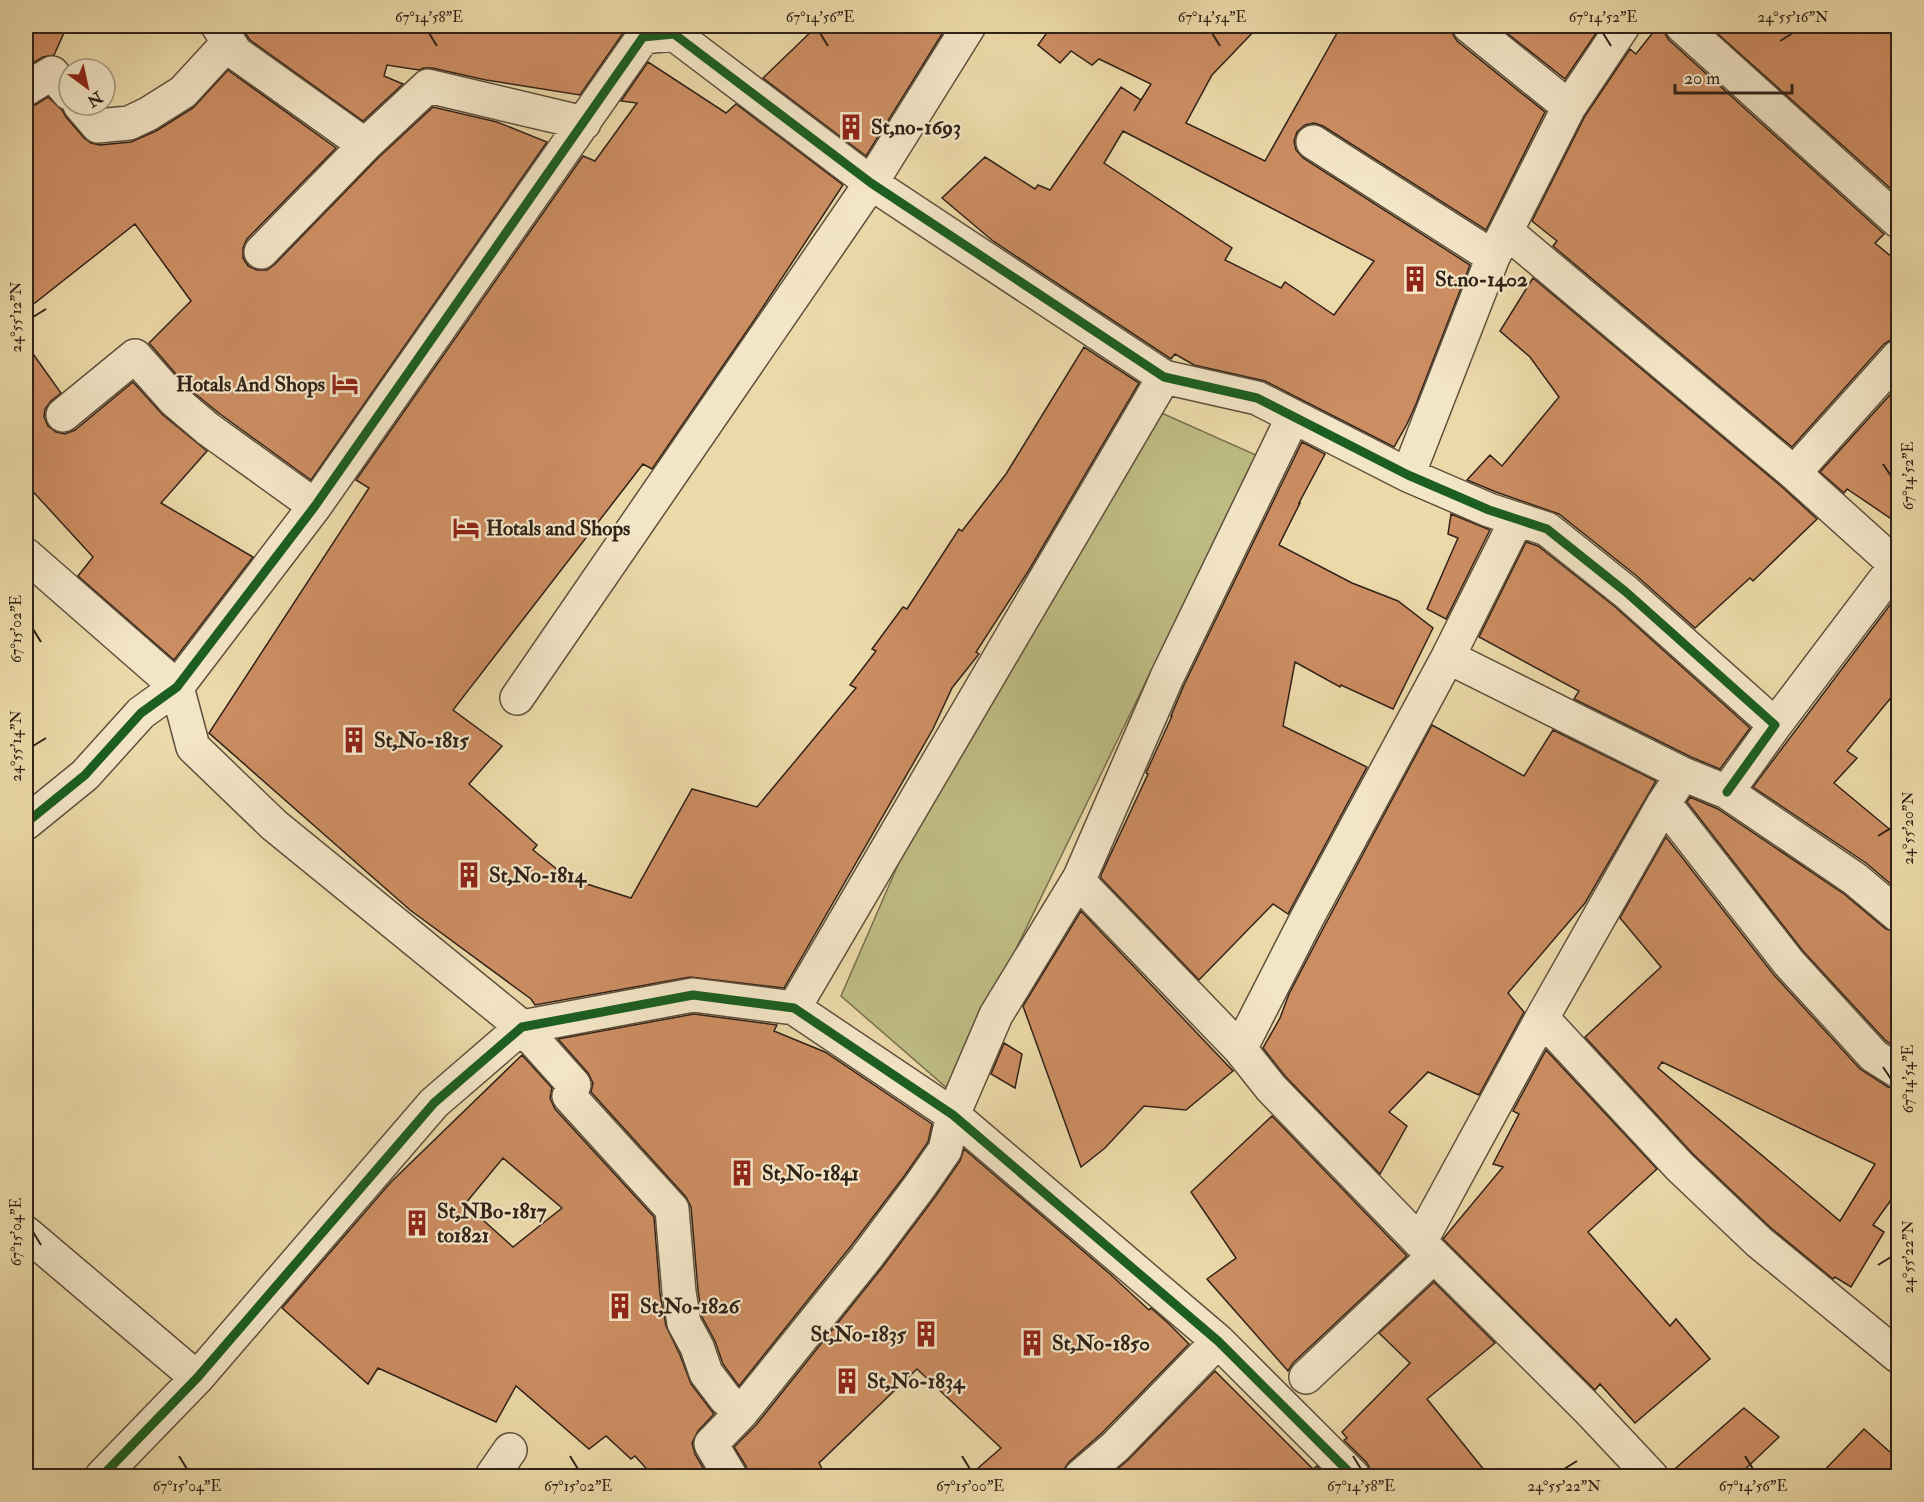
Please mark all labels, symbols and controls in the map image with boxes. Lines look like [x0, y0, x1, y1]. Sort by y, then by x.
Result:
text: 67°14'58"E [395, 8, 463, 27]
text: 67°14'56"E [786, 8, 854, 27]
text: 67°14'54"E [1178, 8, 1247, 27]
text: 67°14'52"E [1569, 8, 1637, 27]
text: 24°55'16"N [1758, 8, 1829, 27]
north arrow [57, 57, 117, 117]
scale bar [1675, 57, 1792, 95]
text: 20 m [1684, 67, 1720, 90]
text: N [83, 86, 107, 111]
building icon: St,no-1693 [836, 112, 866, 142]
place label: St,no-1693 [871, 114, 961, 141]
building icon: St.no-1402 [1400, 264, 1430, 294]
place label: St.no-1402 [1435, 266, 1528, 293]
text: 24°55'12"N [7, 281, 26, 352]
hotel icon: Hotals And Shops [330, 369, 360, 399]
place label: Hotals And Shops [176, 371, 325, 398]
text: 67°14'52"E [1899, 442, 1918, 510]
hotel icon: Hotals and Shops [451, 513, 481, 543]
place label: Hotals and Shops [486, 515, 630, 542]
text: 67°15'02"E [7, 595, 26, 663]
text: 24°55'14"N [7, 710, 26, 782]
building icon: St,No-1815 [339, 725, 369, 755]
place label: St,No-1815 [374, 727, 470, 754]
text: 24°55'20"N [1899, 791, 1918, 865]
building icon: St,No-1814 [454, 860, 484, 890]
place label: St,No-1814 [489, 862, 588, 889]
text: 67°14'54"E [1899, 1044, 1918, 1113]
building icon: St,No-1841 [727, 1158, 757, 1188]
place label: St,No-1841 [762, 1160, 859, 1187]
text: 67°15'04"E [7, 1198, 26, 1266]
place label: St,NBo-1817 to1821 [437, 1198, 547, 1249]
building icon: St,NBo-1817 to1821 [402, 1208, 432, 1238]
text: 24°55'22"N [1899, 1220, 1918, 1294]
building icon: St,No-1826 [605, 1291, 635, 1321]
place label: St,No-1826 [640, 1293, 741, 1320]
building icon: St,No-1835 [911, 1319, 941, 1349]
place label: St,No-1835 [811, 1321, 907, 1348]
building icon: St,No-1850 [1017, 1328, 1047, 1358]
place label: St,No-1850 [1052, 1330, 1150, 1357]
building icon: St,No-1834 [832, 1366, 862, 1396]
place label: St,No-1834 [867, 1368, 966, 1395]
text: 67°15'04"E [153, 1477, 221, 1496]
text: 67°15'02"E [544, 1477, 612, 1496]
text: 67°15'00"E [936, 1477, 1004, 1496]
text: 67°14'58"E [1327, 1477, 1395, 1496]
text: 24°55'22"N [1527, 1477, 1601, 1496]
text: 67°14'56"E [1719, 1477, 1787, 1496]

